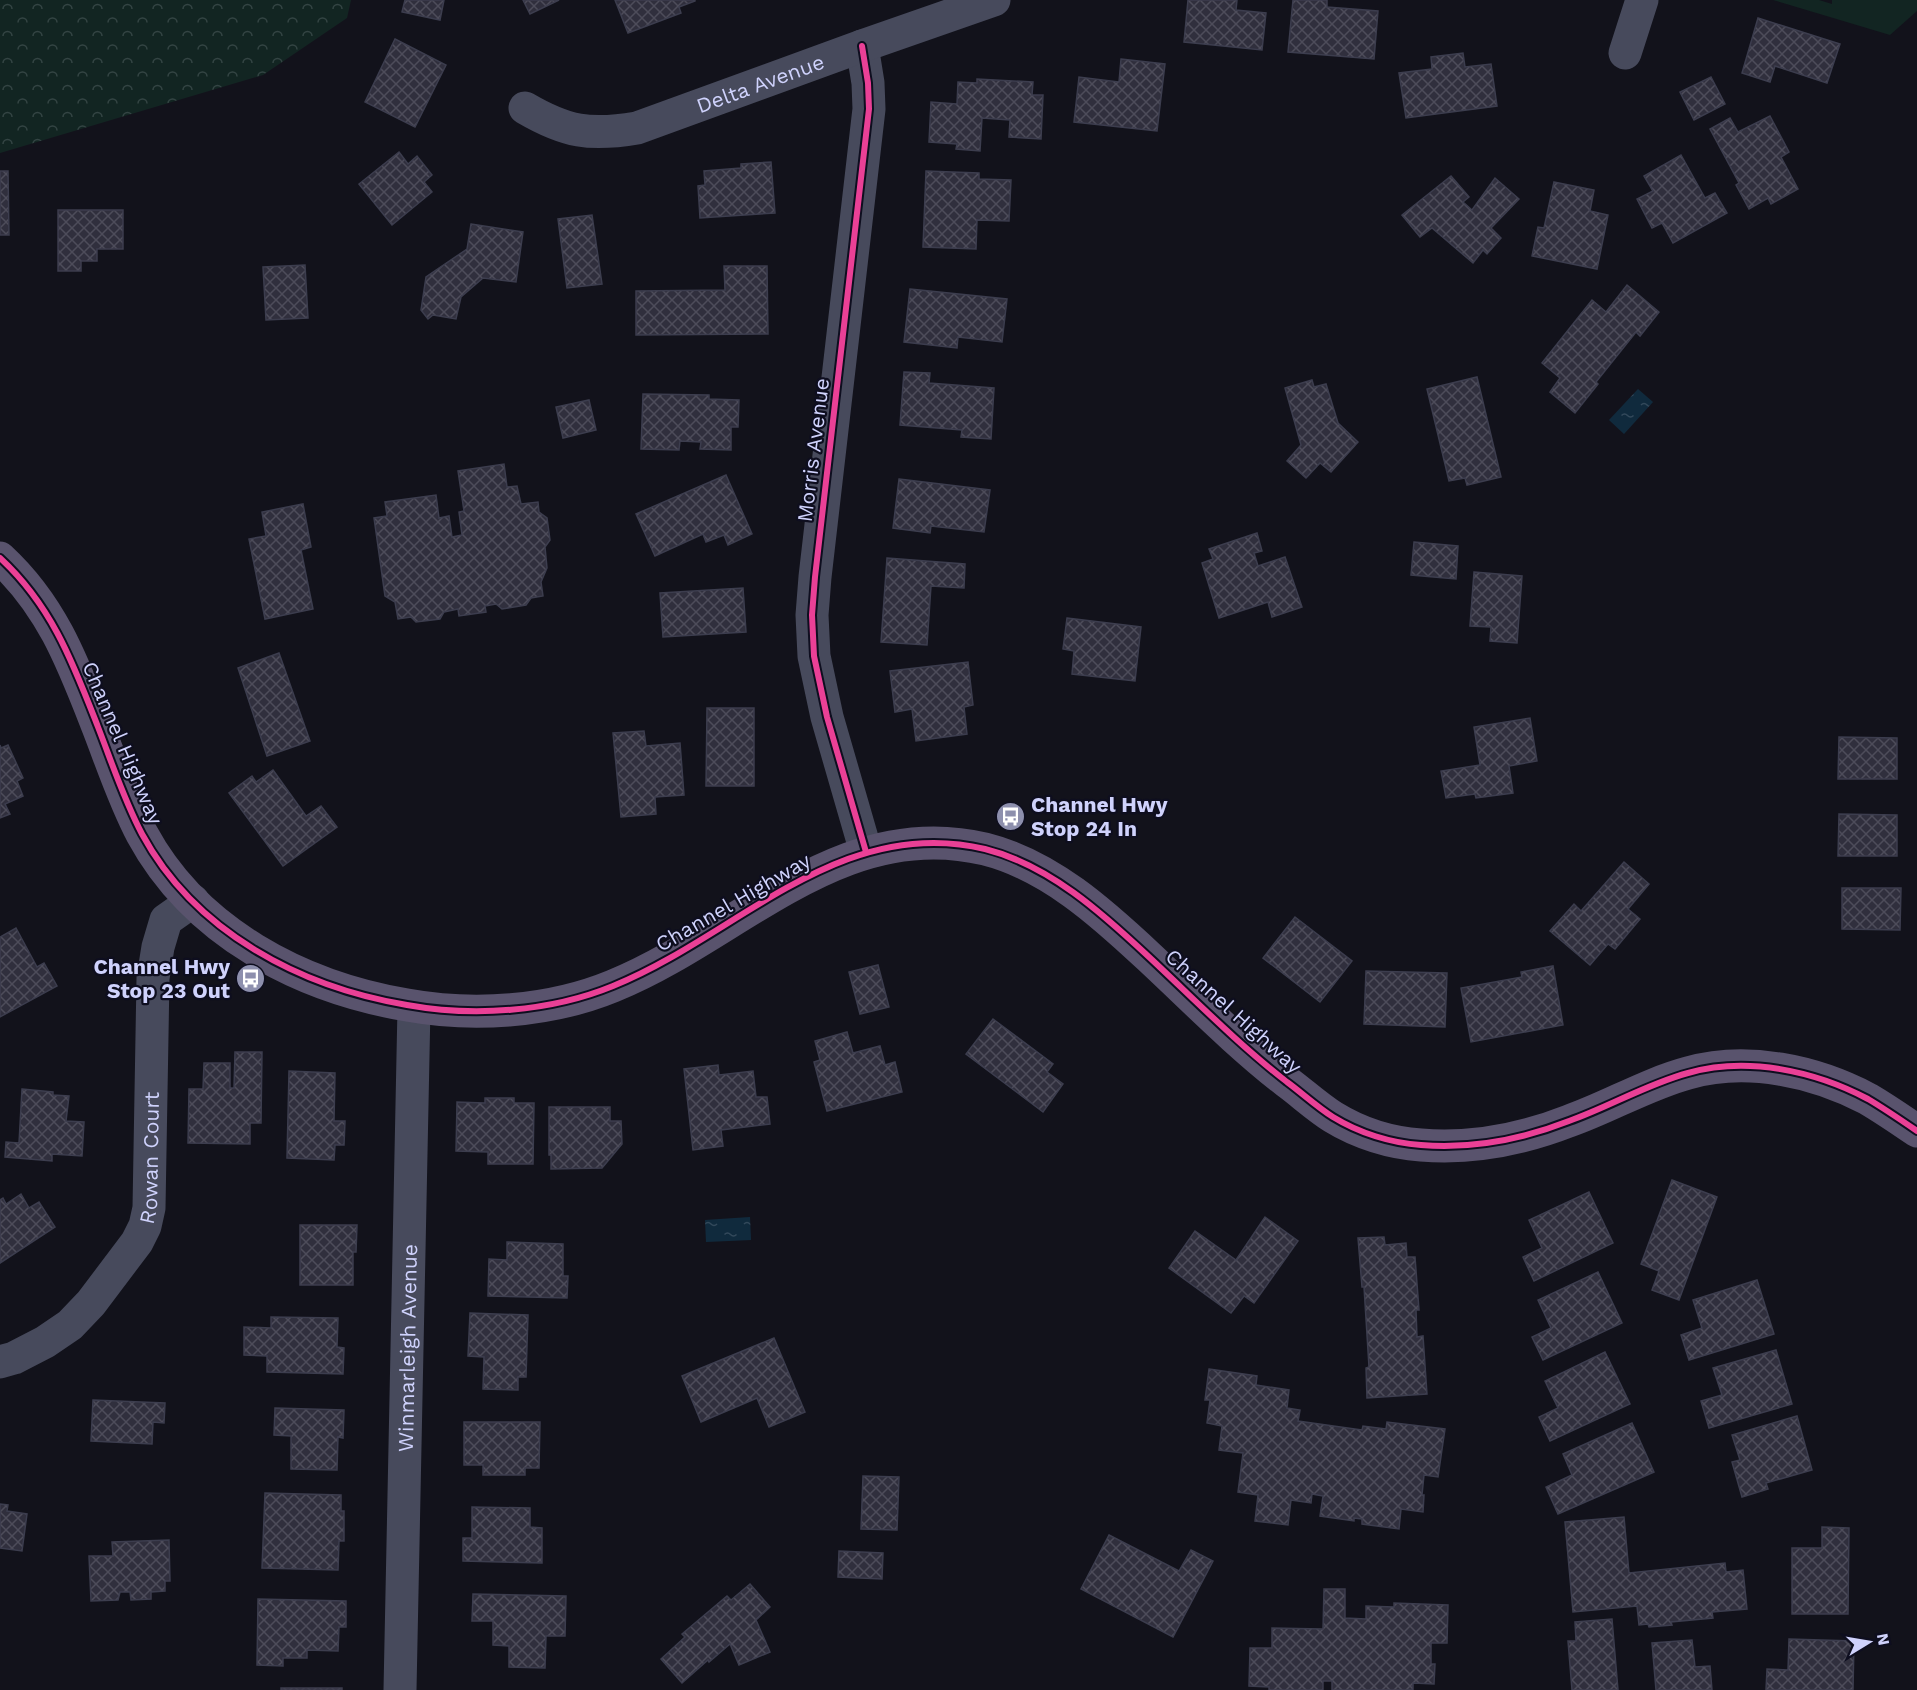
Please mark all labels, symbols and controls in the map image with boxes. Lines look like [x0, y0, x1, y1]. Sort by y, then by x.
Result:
street label: Delta Avenue [693, 48, 827, 118]
street label: Morris Avenue [792, 377, 834, 523]
street label: Channel Highway [77, 658, 169, 828]
place label: Channel Hwy Stop 24 In [1031, 792, 1168, 841]
bus stop icon: Channel Hwy Stop 24 In [994, 800, 1026, 832]
street label: Channel Highway [651, 847, 815, 957]
street label: Channel Highway [1161, 943, 1307, 1079]
place label: Channel Hwy Stop 23 Out [93, 954, 230, 1003]
bus stop icon: Channel Hwy Stop 23 Out [235, 962, 267, 994]
street label: Rowan Court [133, 1091, 164, 1226]
street label: Winmarleigh Avenue [392, 1244, 422, 1452]
north arrow [1839, 1612, 1899, 1672]
text: N [1873, 1632, 1894, 1647]

